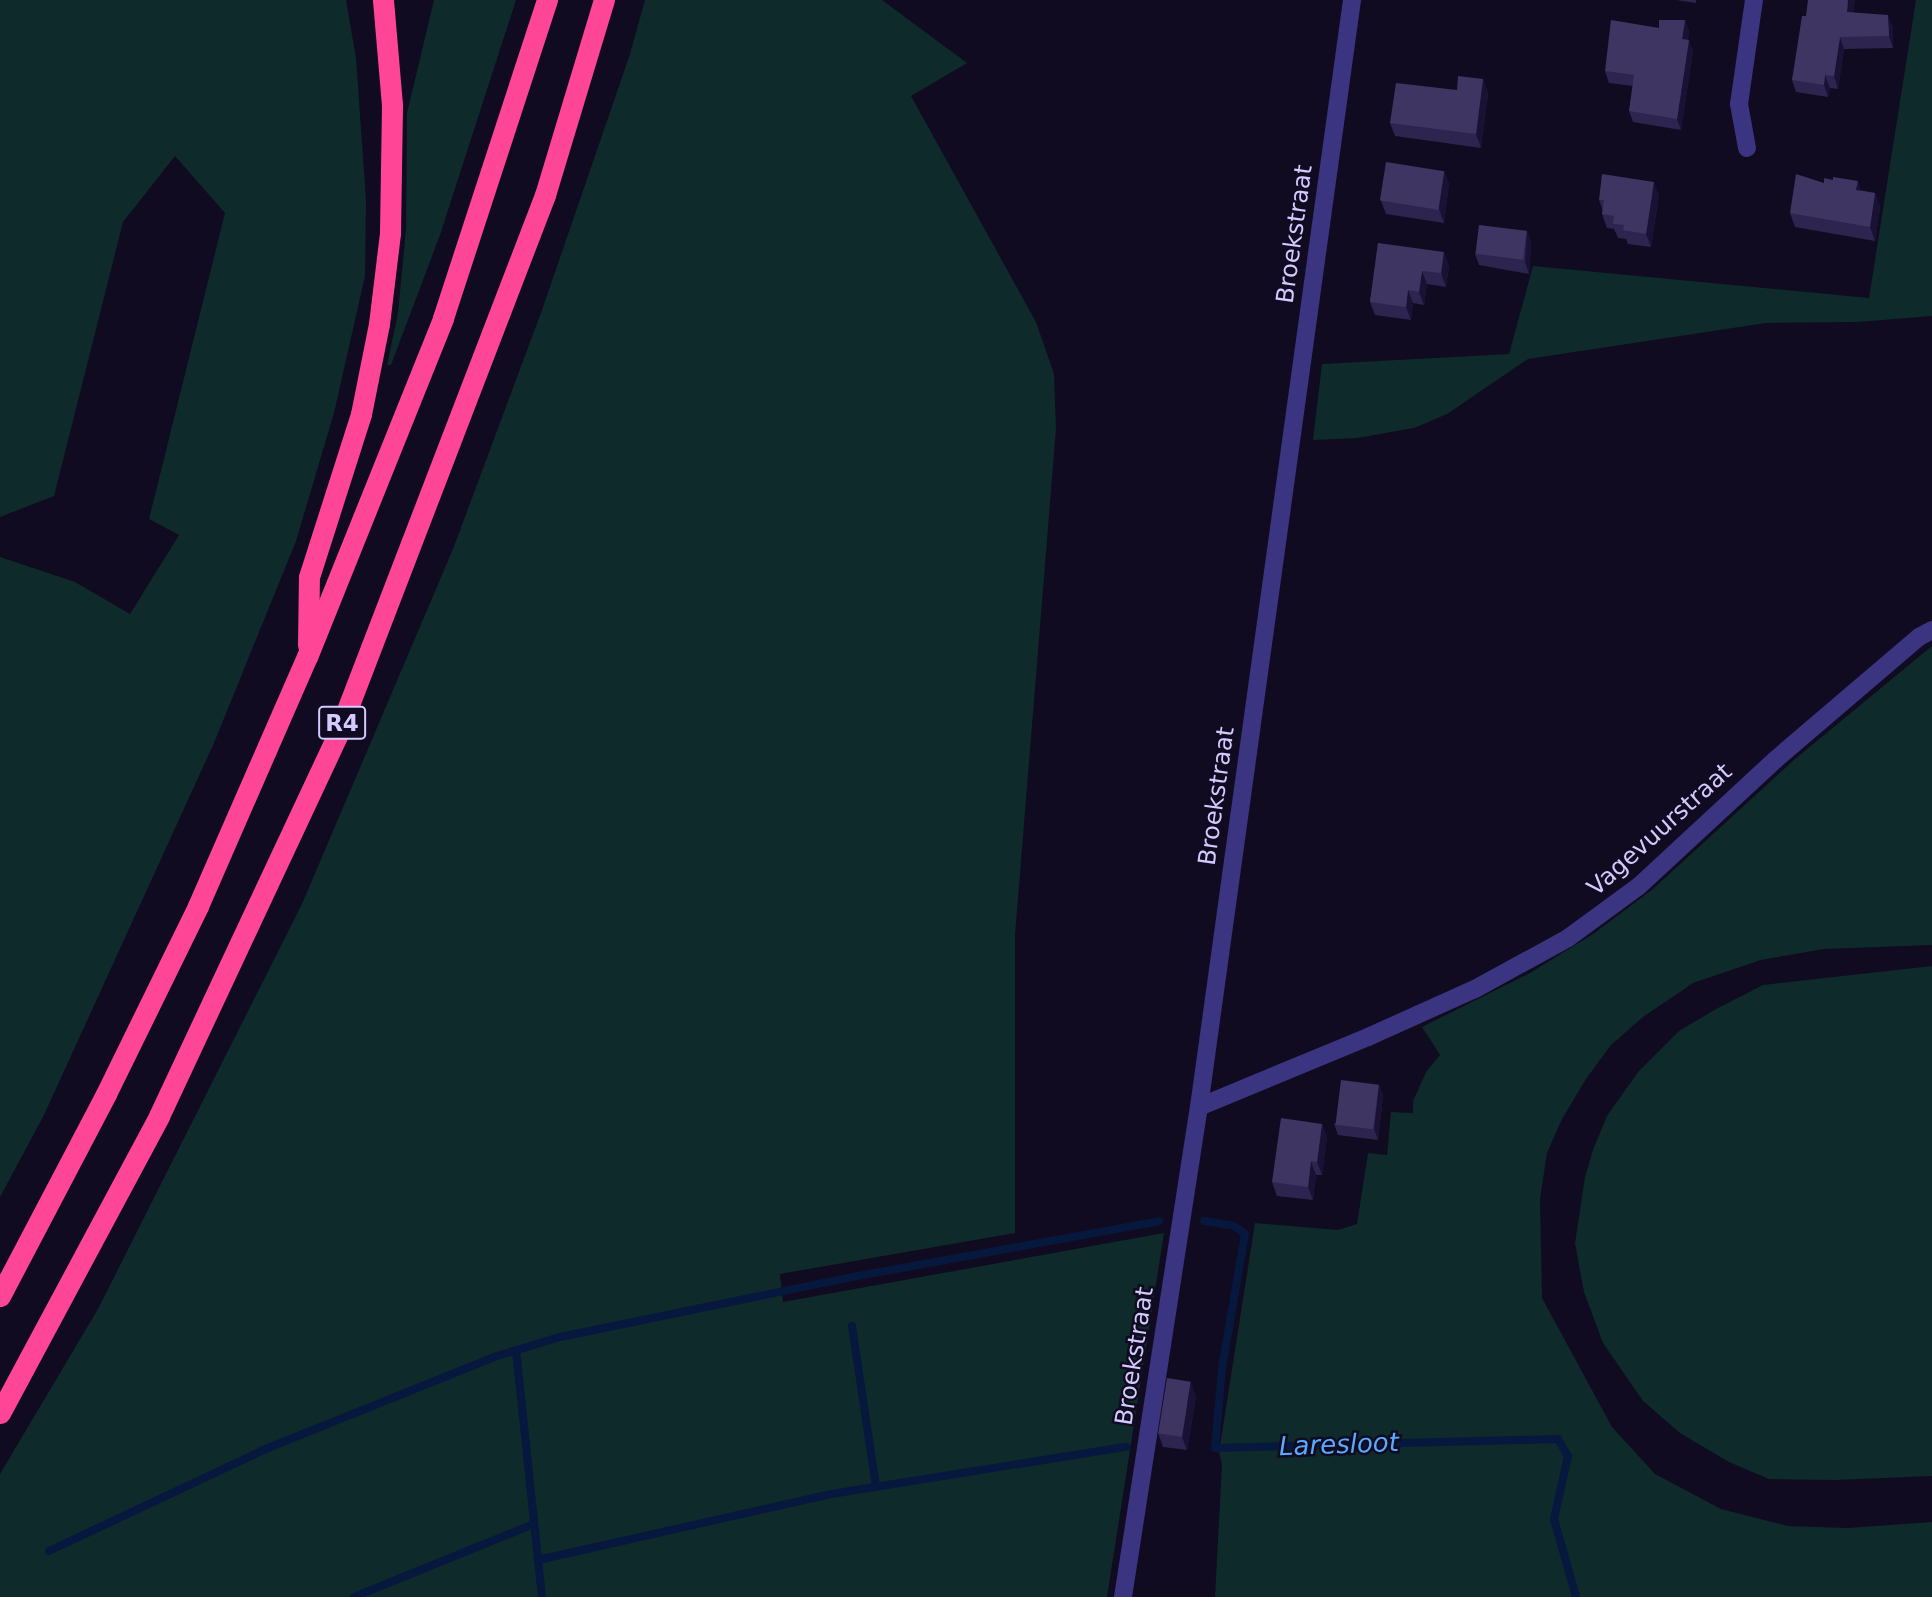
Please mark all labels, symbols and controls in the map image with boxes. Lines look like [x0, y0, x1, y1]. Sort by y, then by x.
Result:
street label: Broekstraat [1271, 163, 1319, 305]
road number: R4 [318, 704, 366, 743]
street label: Broekstraat [1193, 725, 1241, 867]
street label: Vagevuurstraat [1582, 758, 1738, 902]
street label: Broekstraat [1110, 1285, 1160, 1427]
water label: Laresloot [1279, 1427, 1399, 1463]

